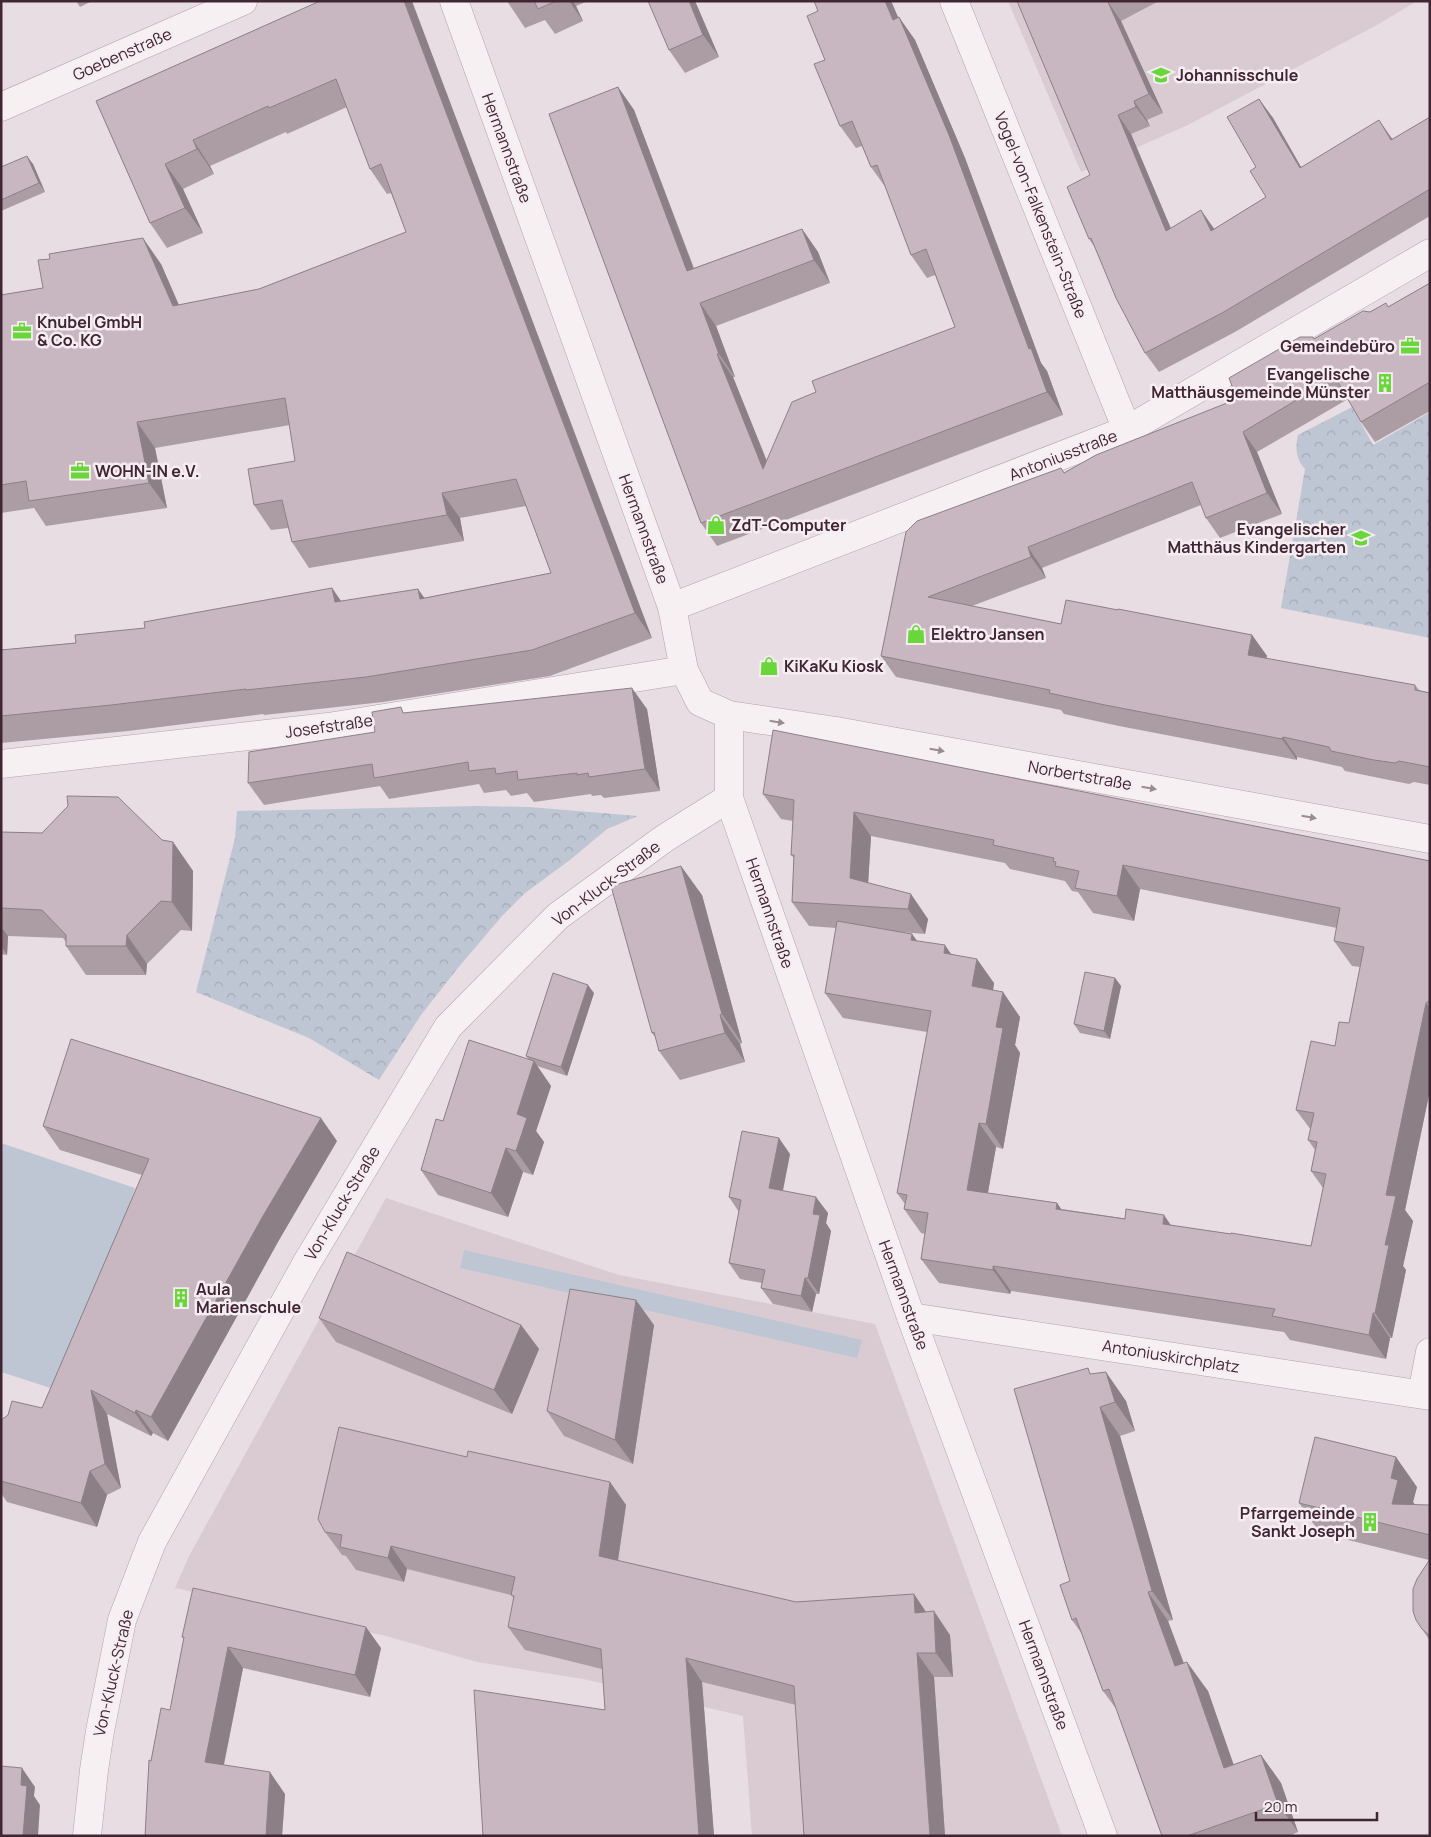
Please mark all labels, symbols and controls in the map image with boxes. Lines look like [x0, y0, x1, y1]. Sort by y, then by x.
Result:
street label: Goebenstraße [69, 22, 175, 86]
school or university icon: Johannisschule [1150, 64, 1172, 86]
place label: Johannisschule [1176, 64, 1299, 86]
street label: Hermannstraße [477, 90, 537, 206]
street label: Vogel-von-Falkenstein-Straße [989, 108, 1093, 322]
place label: Knubel GmbH & Co. KG [37, 311, 142, 351]
office icon: Knubel GmbH & Co. KG [11, 320, 33, 342]
place label: Gemeindebüro [1280, 335, 1395, 357]
office icon: Gemeindebüro [1399, 335, 1421, 357]
place label: Evangelische Matthäusgemeinde Münster [1151, 363, 1370, 403]
building icon: Evangelische Matthäusgemeinde Münster [1374, 372, 1396, 394]
street label: Antoniusstraße [1006, 424, 1120, 486]
office icon: WOHN-IN e.V. [69, 460, 91, 482]
place label: WOHN-IN e.V. [95, 460, 200, 482]
street label: Hermannstraße [614, 471, 674, 587]
shop icon: ZdT-Computer [705, 514, 727, 536]
place label: ZdT-Computer [731, 514, 846, 536]
place label: Evangelischer Matthäus Kindergarten [1167, 518, 1346, 558]
school or university icon: Evangelischer Matthäus Kindergarten [1350, 527, 1372, 549]
shop icon: Elektro Jansen [905, 623, 927, 645]
place label: Elektro Jansen [931, 623, 1045, 645]
shop icon: KiKaKu Kiosk [758, 655, 780, 677]
place label: KiKaKu Kiosk [784, 655, 884, 677]
street label: Josefstraße [284, 709, 374, 743]
one-way arrow [770, 718, 786, 726]
one-way arrow [930, 746, 946, 754]
street label: Norbertstraße [1026, 755, 1134, 795]
one-way arrow [1141, 784, 1157, 792]
one-way arrow [1301, 813, 1317, 821]
street label: Von-Kluck-Straße [548, 835, 664, 931]
street label: Hermannstraße [741, 855, 799, 971]
street label: Von-Kluck-Straße [299, 1142, 385, 1264]
street label: Hermannstraße [874, 1237, 934, 1353]
place label: Aula Marienschule [196, 1278, 302, 1318]
building icon: Aula Marienschule [170, 1287, 192, 1309]
street label: Antoniuskirchplatz [1101, 1334, 1241, 1378]
place label: Pfarrgemeinde Sankt Joseph [1240, 1502, 1355, 1542]
building icon: Pfarrgemeinde Sankt Joseph [1359, 1511, 1381, 1533]
street label: Von-Kluck-Straße [88, 1607, 138, 1739]
street label: Hermannstraße [1014, 1617, 1074, 1733]
scale bar [1256, 1790, 1377, 1822]
text: 20 m [1264, 1796, 1297, 1817]

